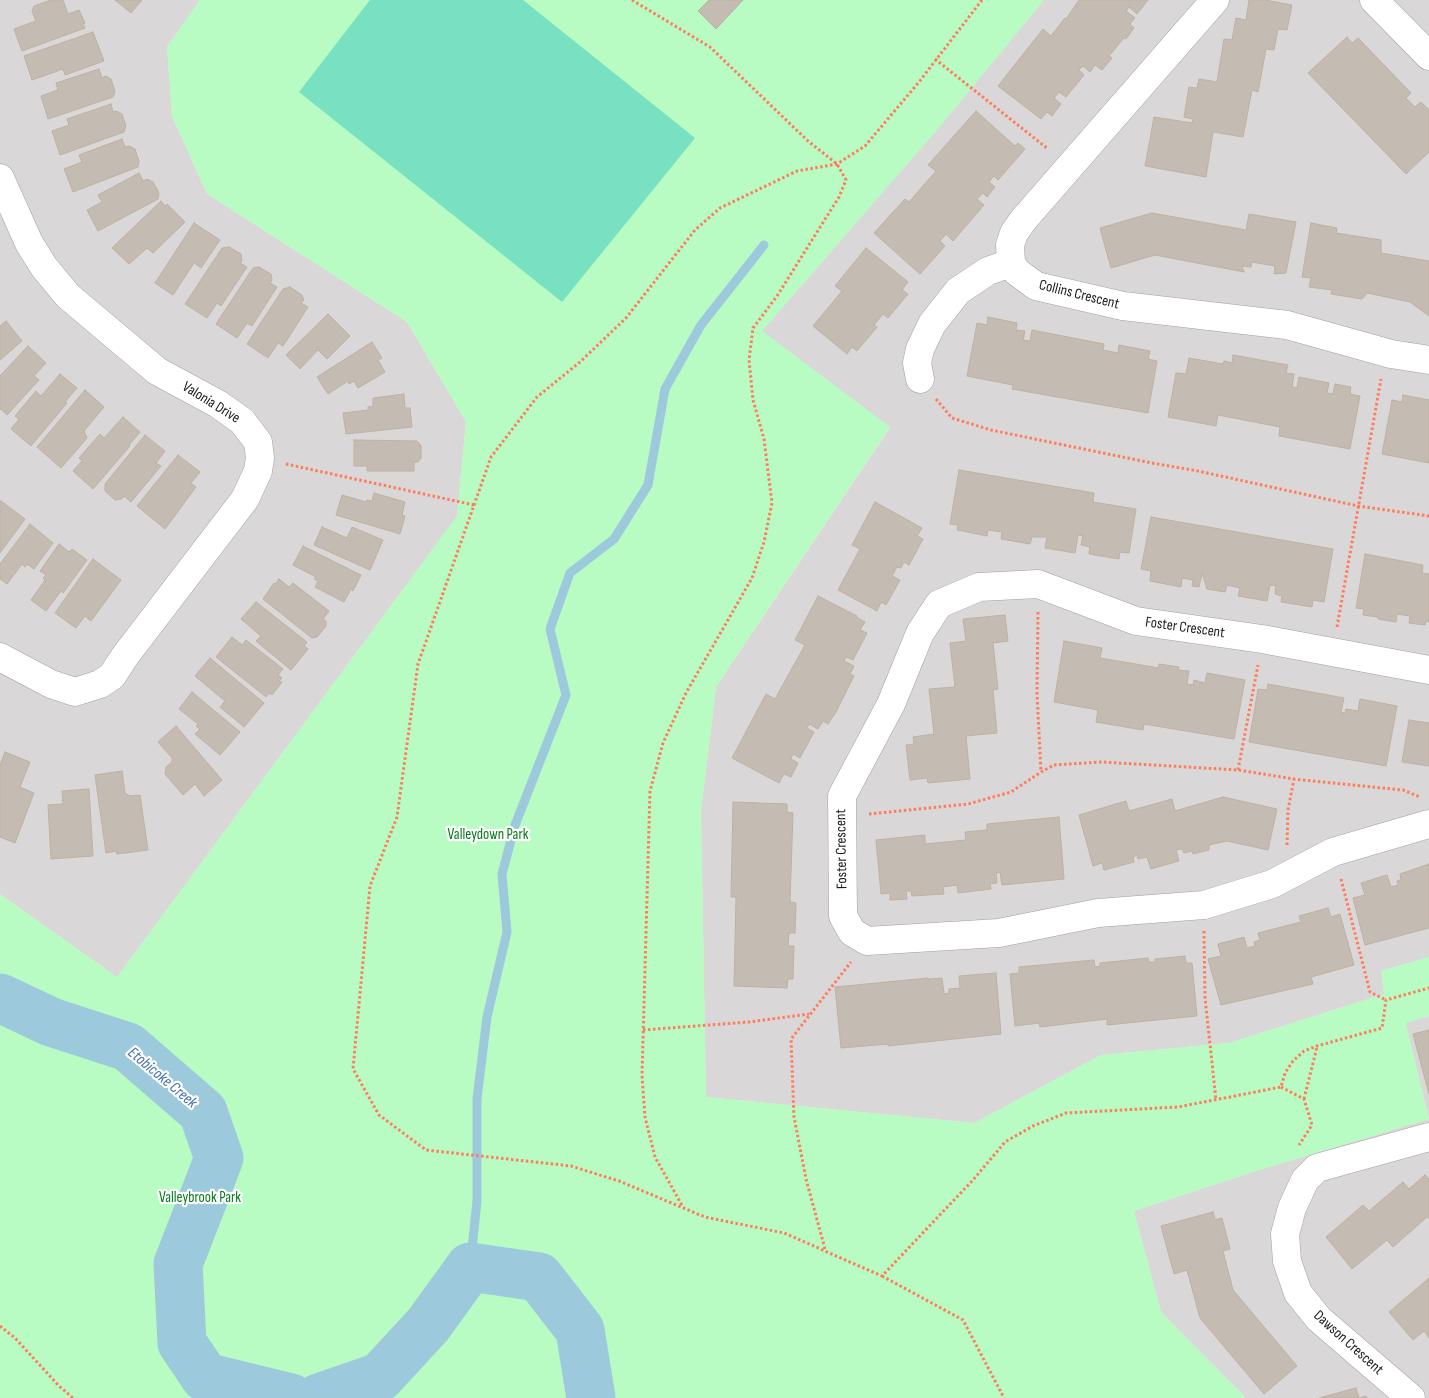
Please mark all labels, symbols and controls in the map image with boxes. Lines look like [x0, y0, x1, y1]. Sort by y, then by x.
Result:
street label: Collins Crescent [1037, 276, 1121, 314]
street label: Valonia Drive [179, 378, 243, 428]
street label: Foster Crescent [1144, 614, 1226, 642]
street label: Foster Crescent [832, 809, 852, 889]
park label: Valleydown Park [448, 826, 528, 844]
water label: Etobicoke Creek [123, 1043, 201, 1113]
park label: Valleybrook Park [159, 1189, 241, 1207]
street label: Dawson Crescent [1309, 1307, 1387, 1379]

